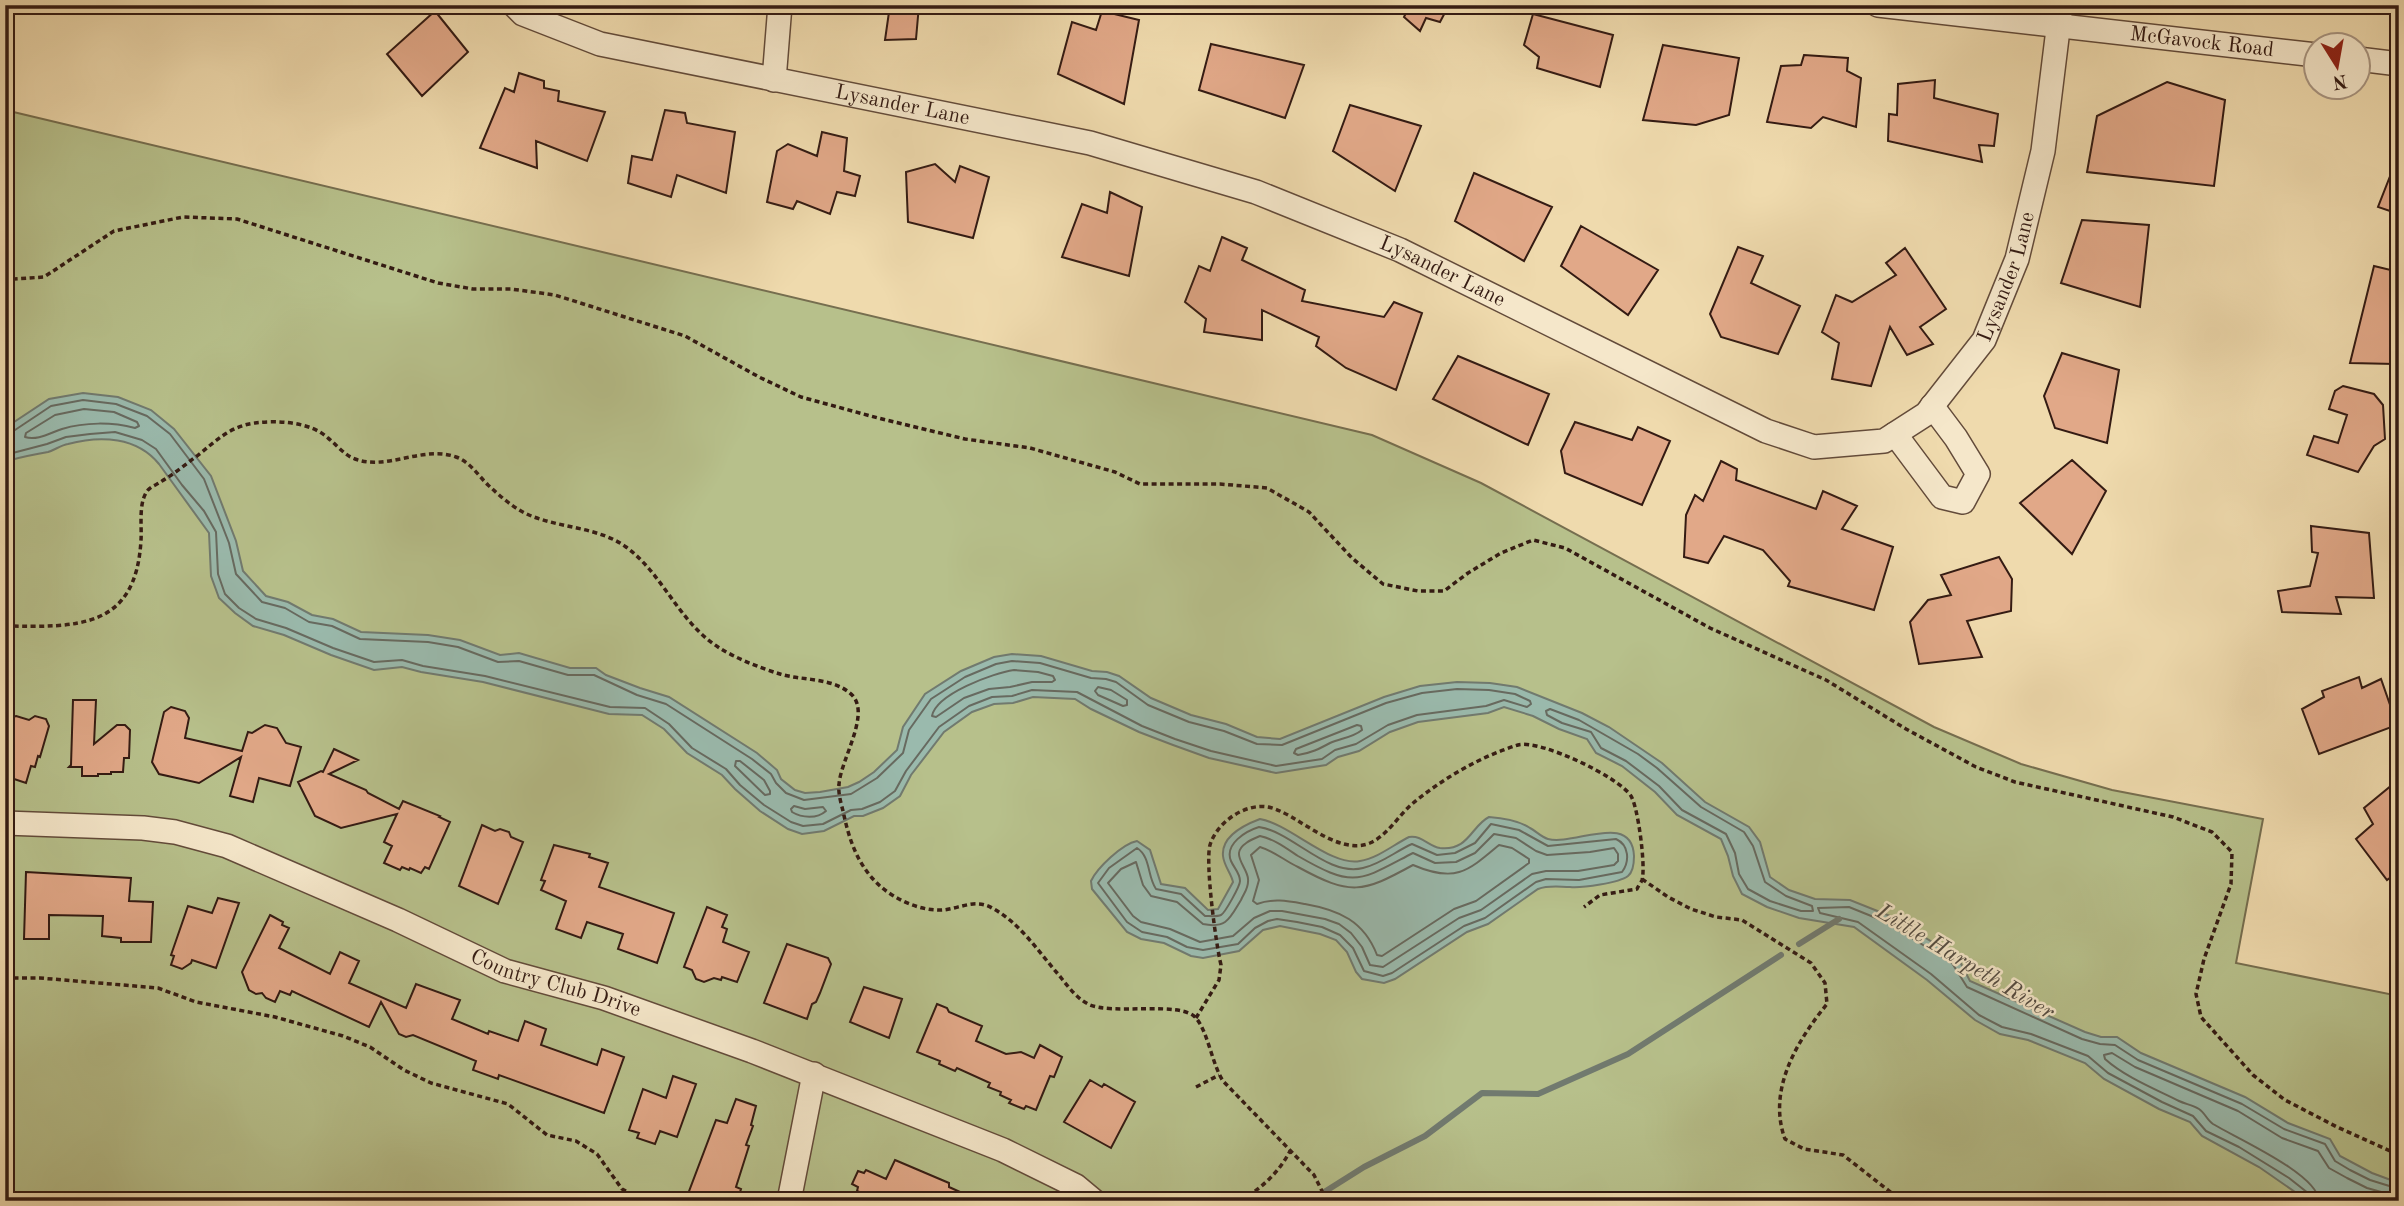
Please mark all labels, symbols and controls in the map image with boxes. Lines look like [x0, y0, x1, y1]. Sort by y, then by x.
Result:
street label: McGavock Road [2129, 23, 2275, 61]
north arrow [2302, 32, 2372, 102]
text: N [2330, 70, 2349, 91]
street label: Lysander Lane [833, 81, 972, 129]
street label: Lysander Lane [1974, 210, 2038, 345]
street label: Lysander Lane [1377, 232, 1508, 311]
water label: Little Harpeth River [1871, 899, 2059, 1026]
street label: Country Club Drive [467, 946, 644, 1021]

